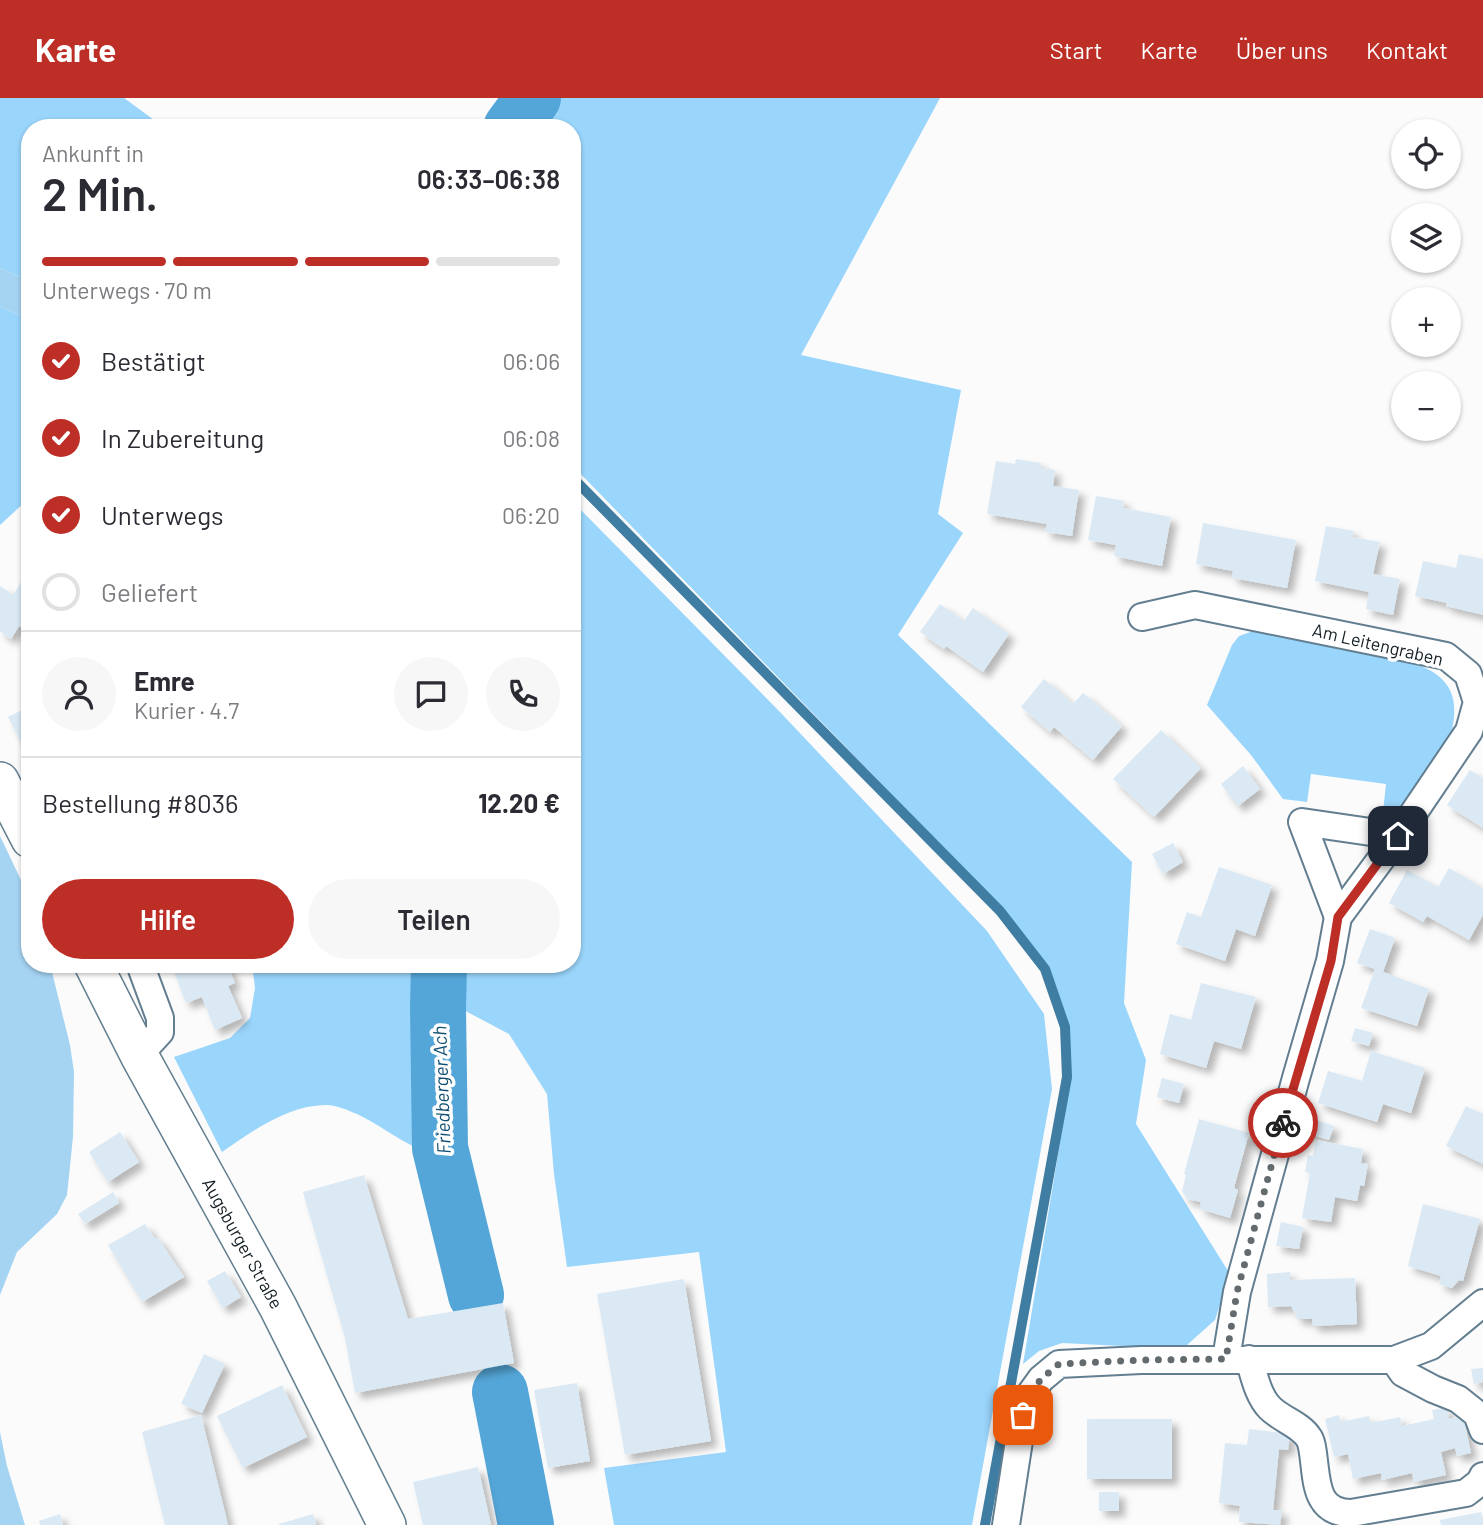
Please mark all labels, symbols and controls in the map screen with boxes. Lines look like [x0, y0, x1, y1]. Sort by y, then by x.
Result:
text: Karte [35, 29, 116, 69]
text: Start [1050, 35, 1103, 64]
text: Karte [1141, 35, 1198, 64]
text: Über uns [1236, 35, 1328, 64]
text: Kontakt [1366, 35, 1448, 64]
map controls [1391, 119, 1461, 441]
button: locate [1391, 119, 1461, 189]
text: Ankunft in [42, 139, 144, 167]
text: 06:33–06:38 [417, 163, 560, 194]
text: 2 Min. [42, 165, 158, 220]
button: layers [1391, 203, 1461, 273]
text: Unterwegs · 70 m [42, 276, 212, 304]
button: + [1391, 287, 1461, 357]
icon: check [42, 342, 80, 380]
text: Bestätigt [101, 345, 206, 376]
text: 06:06 [503, 347, 560, 375]
button: − [1391, 371, 1461, 441]
icon: check [42, 419, 80, 457]
text: In Zubereitung [101, 422, 264, 453]
text: 06:08 [502, 424, 560, 452]
icon: check [42, 496, 80, 534]
text: Unterwegs [101, 499, 223, 530]
text: 06:20 [502, 501, 560, 529]
text: Geliefert [101, 576, 198, 607]
street label: Am Leitengraben [1310, 618, 1446, 670]
button: person [42, 657, 116, 731]
button: chat [394, 657, 468, 731]
button: phone [486, 657, 560, 731]
text: Emre [134, 665, 195, 696]
text: Kurier · 4.7 [134, 696, 239, 724]
text: Bestellung #8036 [42, 787, 239, 818]
text: 12.20 € [478, 787, 560, 818]
pin [1368, 806, 1428, 866]
icon: home [1379, 817, 1417, 855]
button: Hilfe [42, 879, 294, 959]
button: Teilen [308, 879, 560, 959]
water label: Friedberger Ach [427, 1025, 455, 1155]
courier [1248, 1088, 1318, 1158]
icon: bike [1264, 1104, 1302, 1142]
street label: Augsburger Straße [198, 1174, 288, 1312]
pin [993, 1385, 1053, 1445]
icon: bag [1004, 1396, 1042, 1434]

